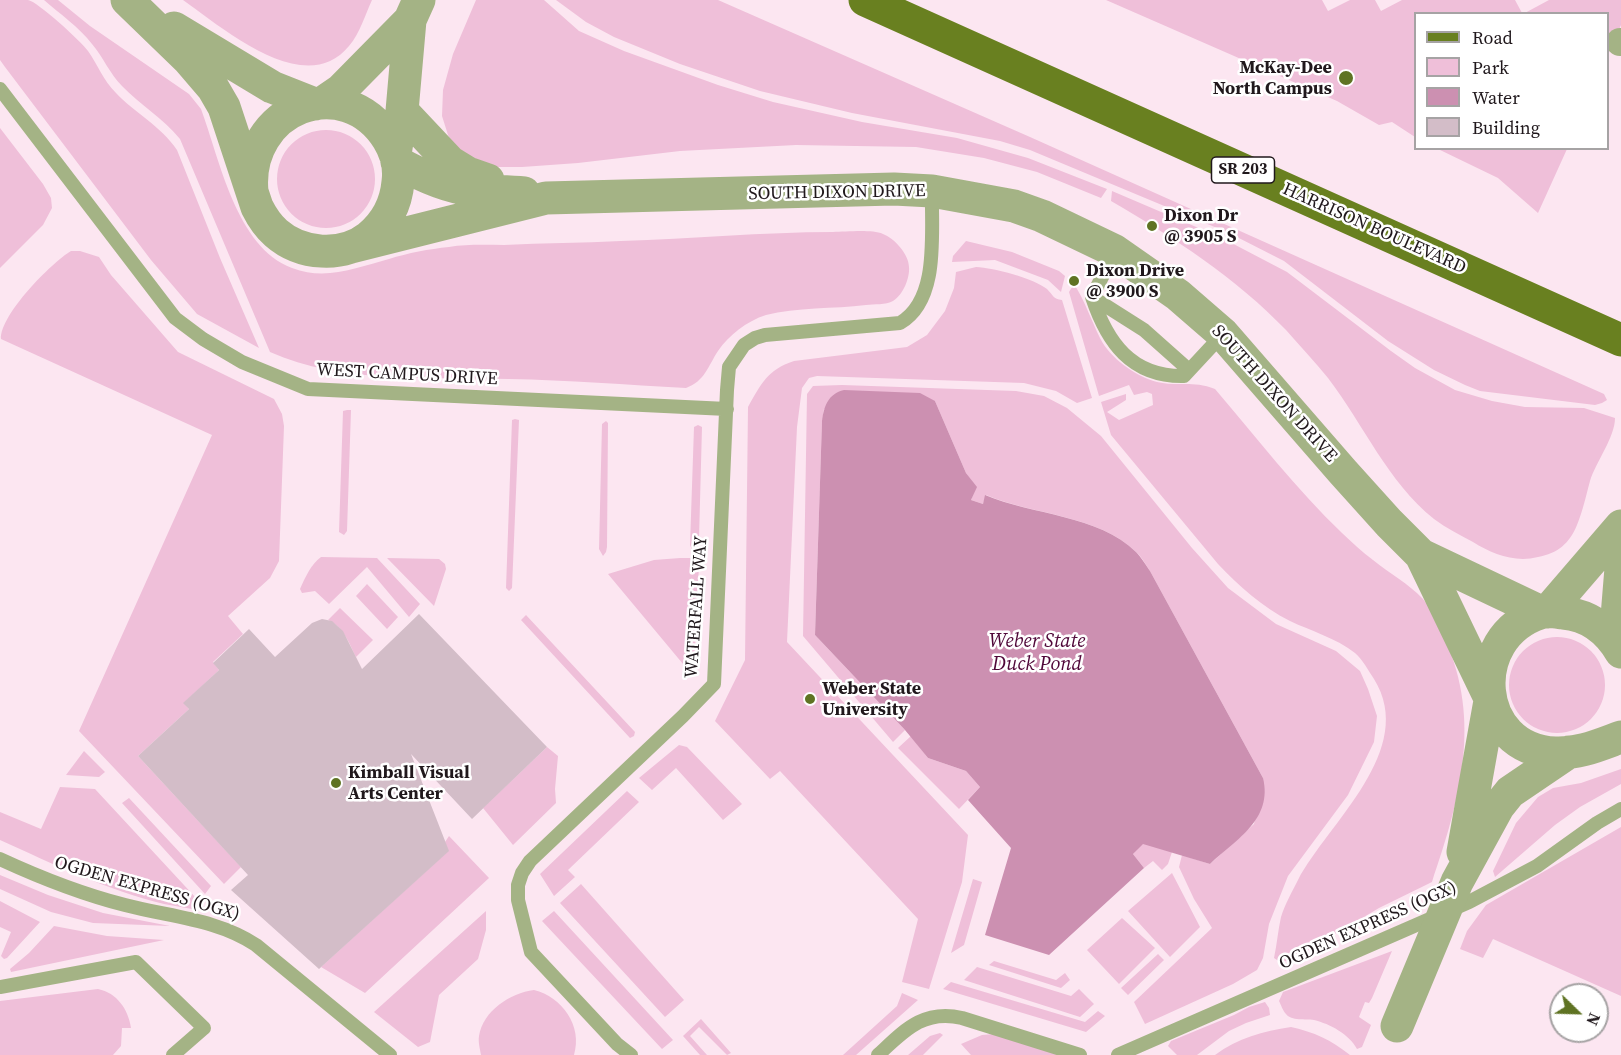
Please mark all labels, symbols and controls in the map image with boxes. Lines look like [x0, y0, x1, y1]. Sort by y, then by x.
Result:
legend [1414, 12, 1609, 150]
text: Road [1472, 25, 1513, 50]
text: Park [1472, 55, 1509, 80]
place label: McKay-Dee North Campus [1213, 57, 1332, 100]
marker: McKay-Dee North Campus [1337, 69, 1355, 87]
text: Water [1472, 85, 1520, 110]
text: Building [1472, 115, 1540, 140]
road number: SR 203 [1212, 157, 1274, 183]
street label: HARRISON BOULEVARD [1279, 179, 1469, 279]
street label: SOUTH DIXON DRIVE [748, 181, 926, 205]
place label: Dixon Dr @ 3905 S [1164, 205, 1238, 248]
marker: Dixon Dr @ 3905 S [1145, 219, 1159, 233]
place label: Dixon Drive @ 3900 S [1086, 260, 1184, 302]
marker: Dixon Drive @ 3900 S [1067, 274, 1081, 288]
street label: SOUTH DIXON DRIVE [1207, 321, 1341, 467]
street label: WEST CAMPUS DRIVE [316, 359, 498, 391]
street label: WATERFALL WAY [681, 535, 713, 679]
water label: Weber State Duck Pond [989, 630, 1085, 677]
place label: Weber State University [822, 678, 921, 720]
marker: Weber State University [803, 692, 817, 706]
place label: Kimball Visual Arts Center [348, 762, 470, 804]
marker: Kimball Visual Arts Center [329, 776, 343, 790]
street label: OGDEN EXPRESS (OGX) [52, 852, 242, 926]
street label: OGDEN EXPRESS (OGX) [1276, 877, 1460, 975]
north arrow [1549, 983, 1609, 1043]
text: N [1581, 1010, 1606, 1029]

